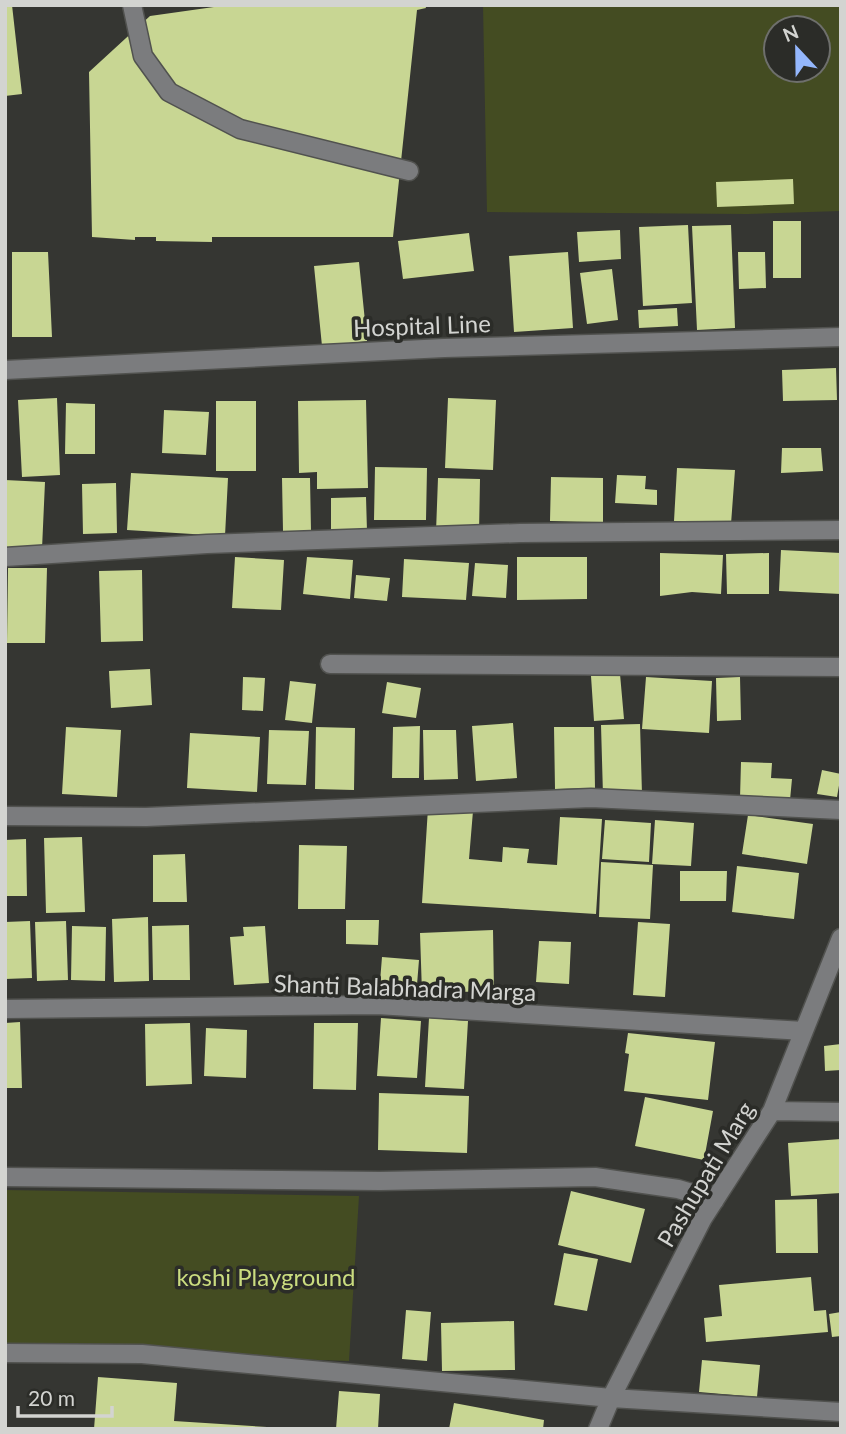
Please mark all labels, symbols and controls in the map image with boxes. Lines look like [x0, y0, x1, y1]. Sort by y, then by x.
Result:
north arrow [762, 14, 832, 84]
text: N [779, 19, 802, 46]
street label: Hospital Line [353, 308, 491, 342]
street label: Shanti Balabhadra Marga [273, 968, 537, 1006]
street label: Pashupati Marg [650, 1096, 760, 1252]
park label: koshi Playground [176, 1262, 356, 1291]
scale bar [18, 1374, 112, 1418]
text: 20 m [28, 1385, 75, 1410]

